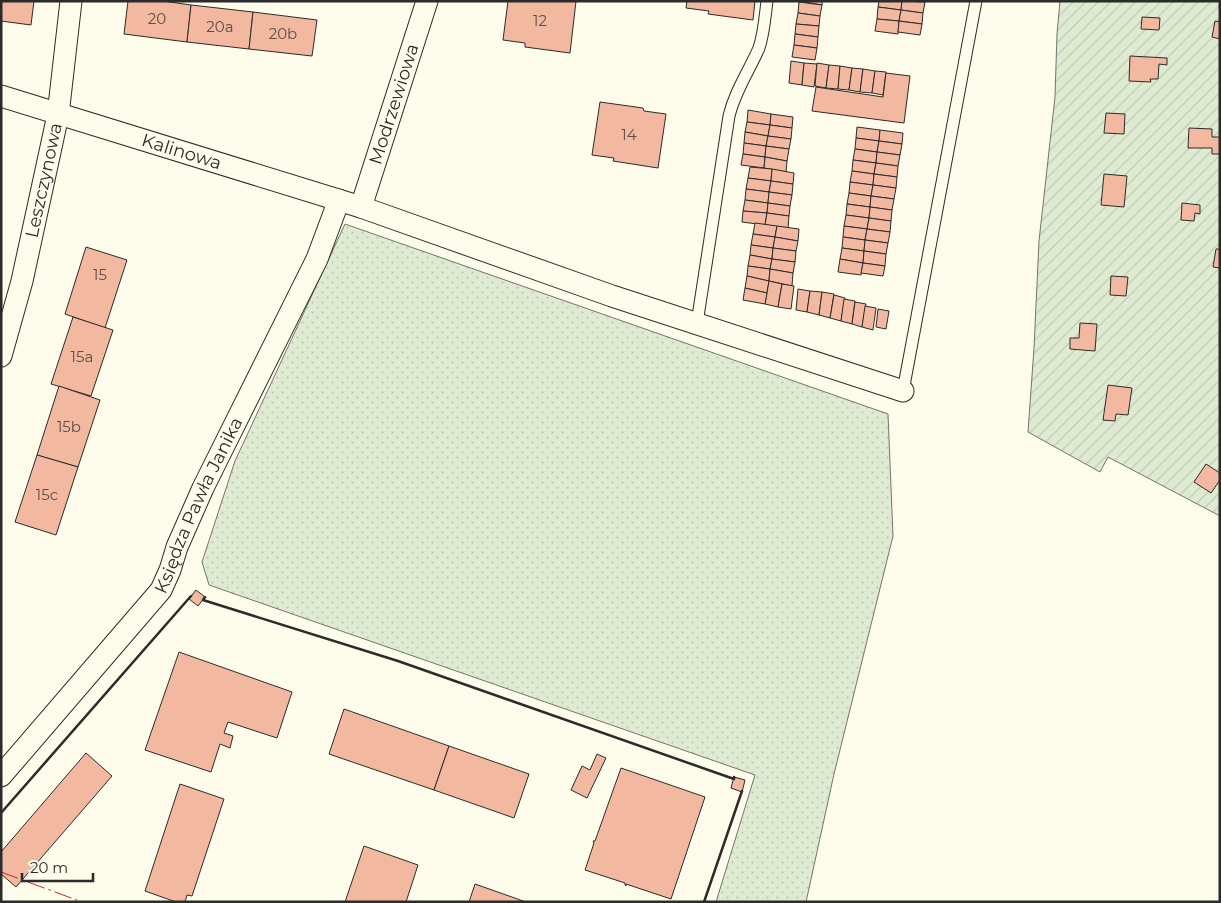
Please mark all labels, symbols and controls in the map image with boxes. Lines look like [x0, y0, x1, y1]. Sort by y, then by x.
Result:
house number: 20 [148, 9, 166, 28]
house number: 12 [533, 11, 547, 30]
house number: 20a [206, 17, 234, 36]
house number: 20b [269, 24, 297, 43]
street label: Modrzewiowa [364, 41, 424, 167]
street label: Leszczynowa [21, 121, 67, 240]
house number: 14 [621, 125, 637, 144]
street label: Kalinowa [139, 129, 224, 174]
house number: 15 [93, 265, 107, 284]
house number: 15a [71, 347, 93, 366]
street label: Księdza Pawła Janika [150, 414, 247, 597]
house number: 15b [57, 417, 81, 436]
house number: 15c [36, 485, 58, 504]
scale bar [22, 850, 94, 882]
text: 20 m [30, 858, 68, 877]

